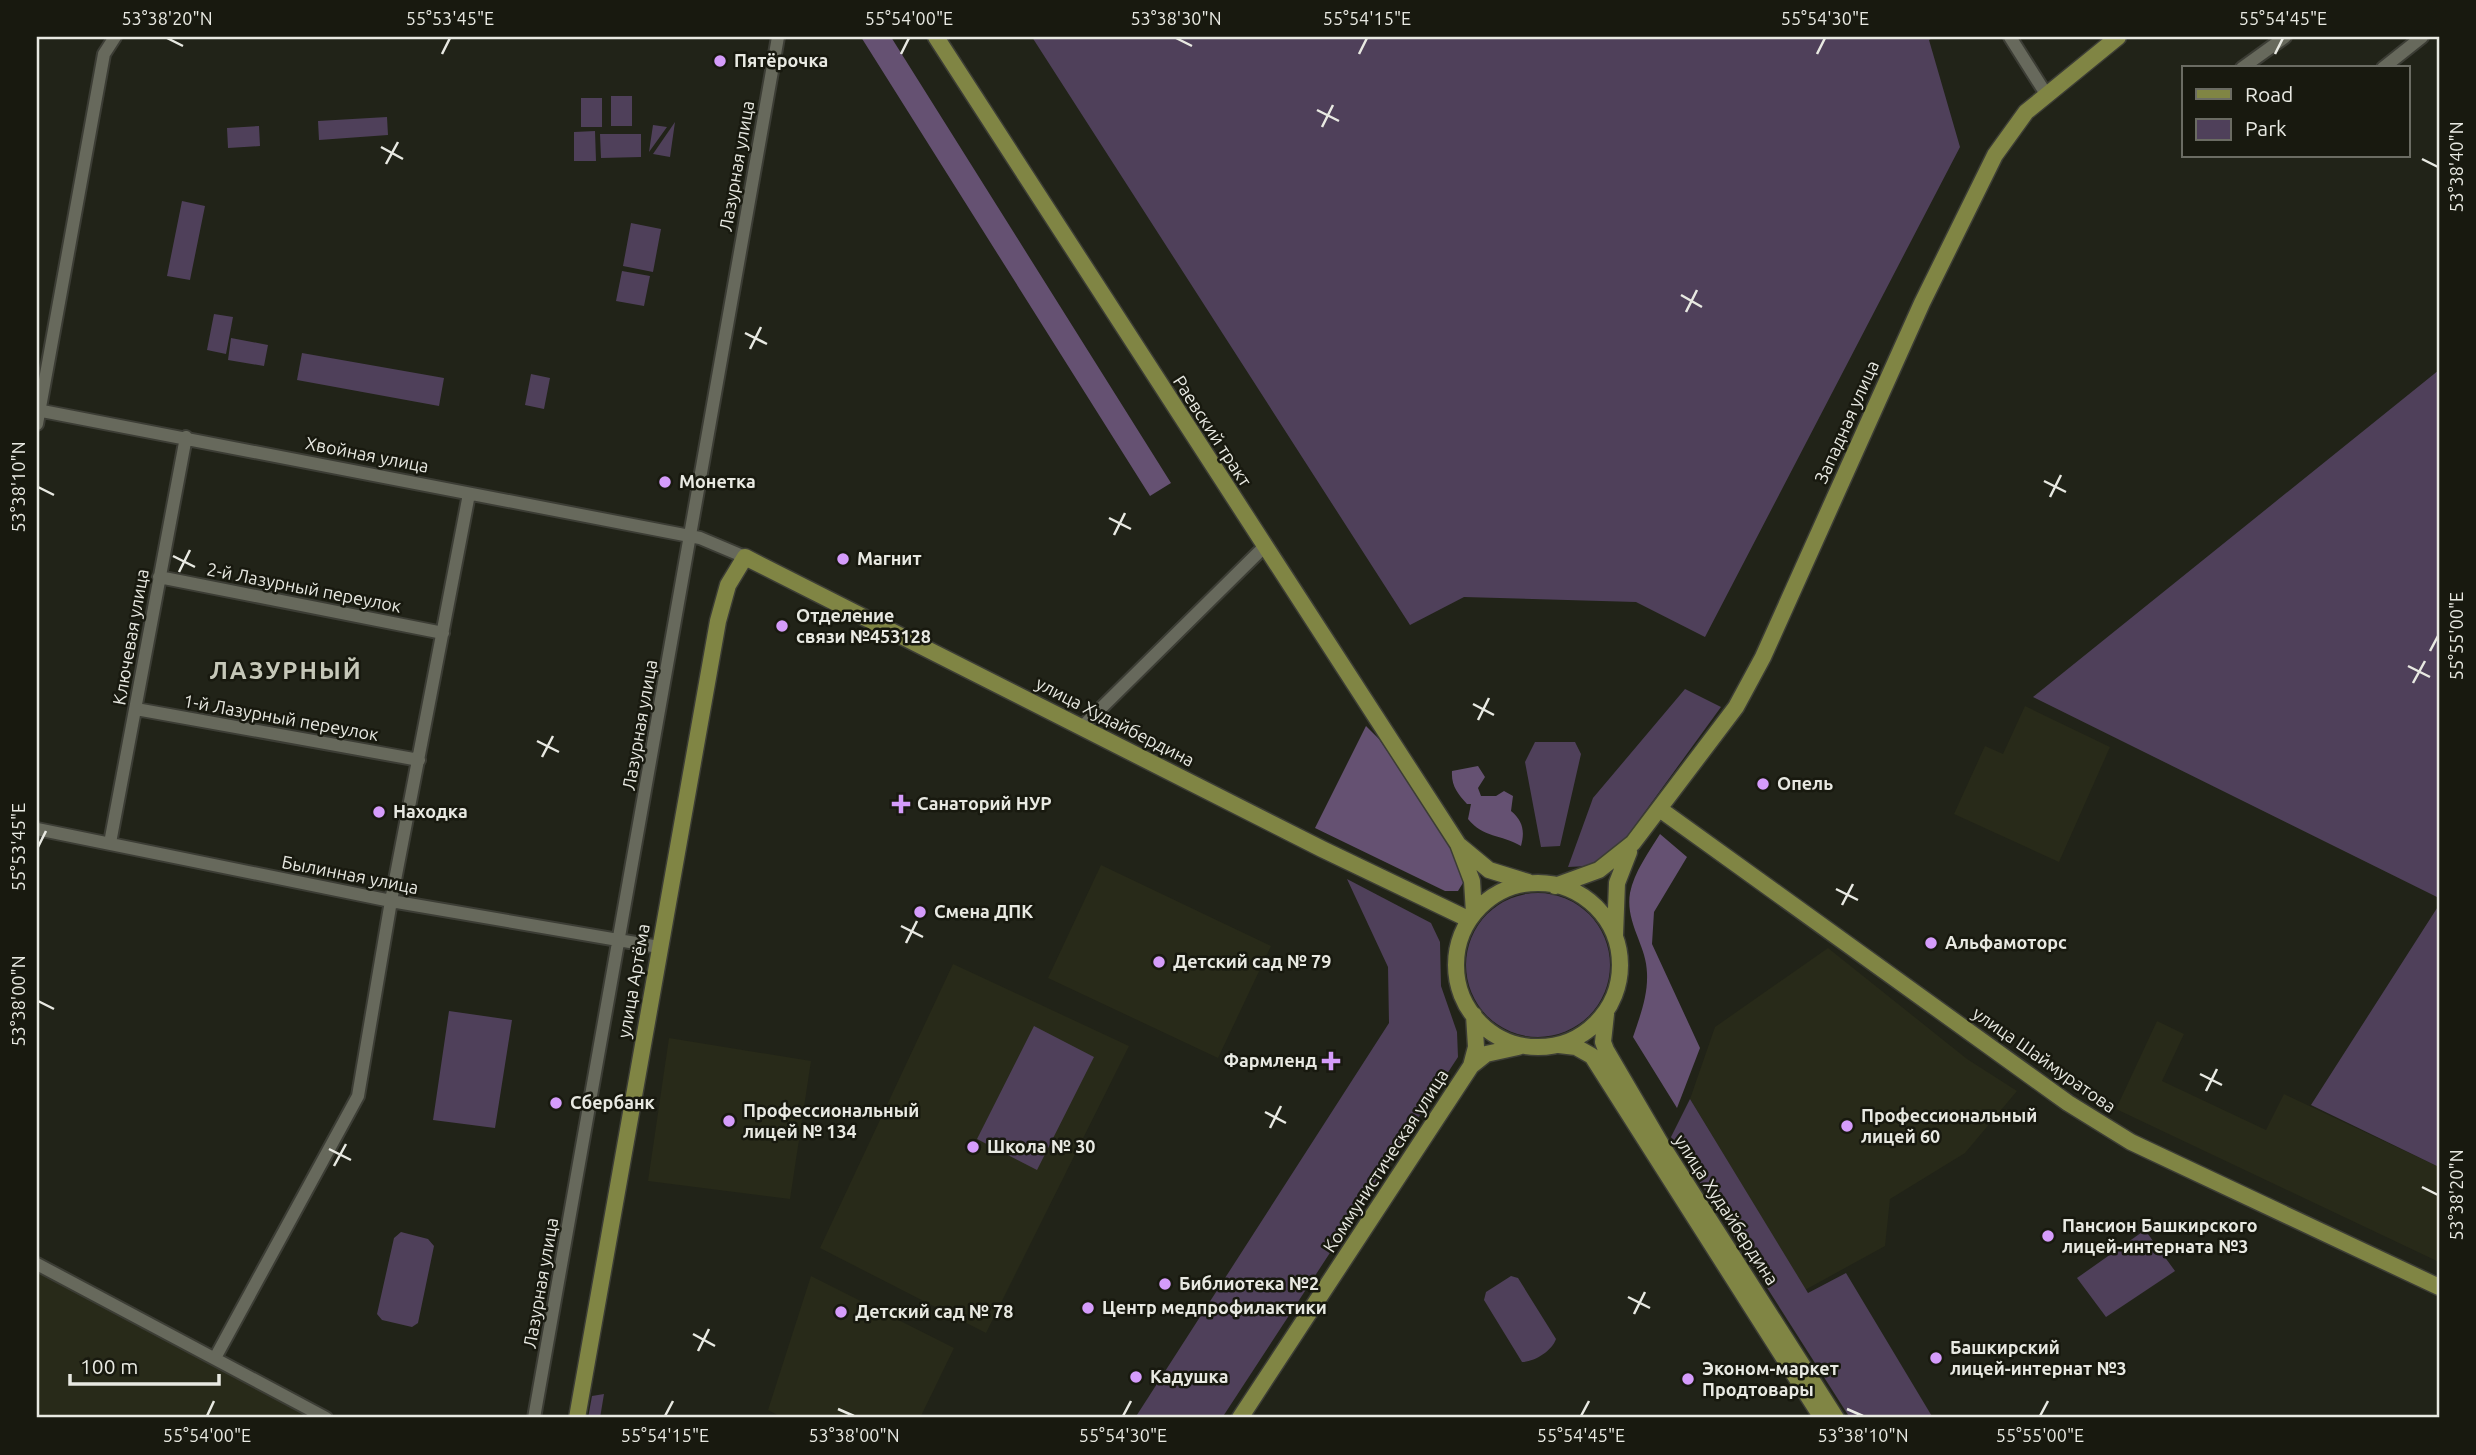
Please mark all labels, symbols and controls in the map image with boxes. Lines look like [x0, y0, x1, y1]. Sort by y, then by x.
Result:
text: 53°38'20"N [121, 8, 213, 28]
text: 55°53'45"E [406, 8, 494, 28]
text: 55°54'00"E [865, 8, 953, 28]
text: 53°38'30"N [1130, 8, 1222, 28]
text: 55°54'15"E [1323, 8, 1411, 28]
text: 55°54'30"E [1781, 8, 1869, 28]
text: 55°54'45"E [2239, 8, 2327, 28]
place label: Пятёрочка [734, 50, 828, 70]
marker: Пятёрочка [712, 53, 728, 69]
legend [2182, 66, 2410, 158]
text: Road [2245, 82, 2293, 106]
street label: Лазурная улица [715, 99, 757, 233]
text: Park [2245, 116, 2287, 140]
text: 53°38'40"N [2446, 121, 2466, 213]
street label: Западная улица [1810, 357, 1882, 486]
street label: Раевский тракт [1170, 371, 1256, 490]
street label: Хвойная улица [304, 432, 430, 476]
text: 53°38'10"N [8, 441, 28, 533]
place label: Монетка [679, 471, 756, 491]
marker: Монетка [657, 474, 673, 490]
place label: Магнит [857, 548, 921, 568]
marker: Магнит [835, 551, 851, 567]
street label: 2-й Лазурный переулок [205, 558, 403, 616]
street label: Ключевая улица [108, 567, 152, 706]
text: 55°55'00"E [2446, 592, 2466, 680]
place label: Отделение связи №453128 [796, 605, 931, 646]
marker: Отделение связи №453128 [774, 618, 790, 634]
district label: ЛАЗУРНЫЙ [209, 657, 363, 684]
street label: Лазурная улица [618, 658, 660, 792]
street label: улица Худайбердина [1033, 672, 1198, 770]
street label: 1-й Лазурный переулок [182, 690, 380, 744]
place label: Опель [1777, 773, 1833, 793]
marker: Опель [1755, 776, 1771, 792]
place label: Санаторий НУР [917, 793, 1052, 813]
marker: Санаторий НУР [891, 794, 911, 814]
place label: Находка [393, 801, 468, 821]
text: 55°53'45"E [8, 803, 28, 891]
marker: Находка [371, 804, 387, 820]
street label: Былинная улица [280, 851, 420, 897]
place label: Смена ДПК [934, 901, 1033, 921]
marker: Смена ДПК [912, 904, 928, 920]
street label: улица Артёма [613, 922, 653, 1040]
place label: Альфамоторс [1945, 932, 2067, 952]
marker: Альфамоторс [1923, 935, 1939, 951]
place label: Детский сад № 79 [1173, 951, 1331, 971]
marker: Детский сад № 79 [1151, 954, 1167, 970]
text: 53°38'00"N [8, 955, 28, 1047]
street label: улица Шаймуратова [1969, 1002, 2120, 1116]
place label: Фармленд [1223, 1050, 1317, 1070]
marker: Фармленд [1323, 1053, 1339, 1069]
street label: Коммунистическая улица [1319, 1065, 1452, 1256]
place label: Сбербанк [570, 1092, 656, 1112]
marker: Сбербанк [548, 1095, 564, 1111]
place label: Профессиональный лицей № 134 [743, 1100, 919, 1141]
place label: Профессиональный лицей 60 [1861, 1105, 2037, 1146]
marker: Профессиональный лицей № 134 [721, 1113, 737, 1129]
marker: Профессиональный лицей 60 [1839, 1118, 1855, 1134]
street label: улица Худайбердина [1671, 1131, 1783, 1288]
place label: Школа № 30 [987, 1136, 1095, 1156]
marker: Школа № 30 [965, 1139, 981, 1155]
text: 53°38'20"N [2446, 1149, 2466, 1241]
place label: Пансион Башкирского лицей-интерната №3 [2062, 1215, 2258, 1256]
street label: Лазурная улица [519, 1216, 561, 1350]
marker: Пансион Башкирского лицей-интерната №3 [2040, 1228, 2056, 1244]
place label: Библиотека №2 [1179, 1273, 1319, 1293]
marker: Библиотека №2 [1157, 1276, 1173, 1292]
place label: Центр медпрофилактики [1102, 1297, 1327, 1317]
marker: Центр медпрофилактики [1080, 1300, 1096, 1316]
place label: Детский сад № 78 [855, 1301, 1013, 1321]
marker: Детский сад № 78 [833, 1304, 849, 1320]
place label: Башкирский лицей-интернат №3 [1950, 1337, 2127, 1378]
scale bar [70, 1343, 219, 1387]
marker: Башкирский лицей-интернат №3 [1928, 1350, 1944, 1366]
text: 100 m [80, 1354, 138, 1378]
place label: Эконом-маркет Продтовары [1702, 1358, 1839, 1399]
place label: Кадушка [1150, 1366, 1228, 1386]
marker: Кадушка [1128, 1369, 1144, 1385]
marker: Эконом-маркет Продтовары [1680, 1371, 1696, 1387]
text: 55°54'00"E [163, 1425, 251, 1445]
text: 55°54'15"E [621, 1425, 709, 1445]
text: 53°38'00"N [808, 1425, 900, 1445]
text: 55°54'30"E [1079, 1425, 1167, 1445]
text: 55°54'45"E [1537, 1425, 1625, 1445]
text: 53°38'10"N [1817, 1425, 1909, 1445]
text: 55°55'00"E [1996, 1425, 2084, 1445]

